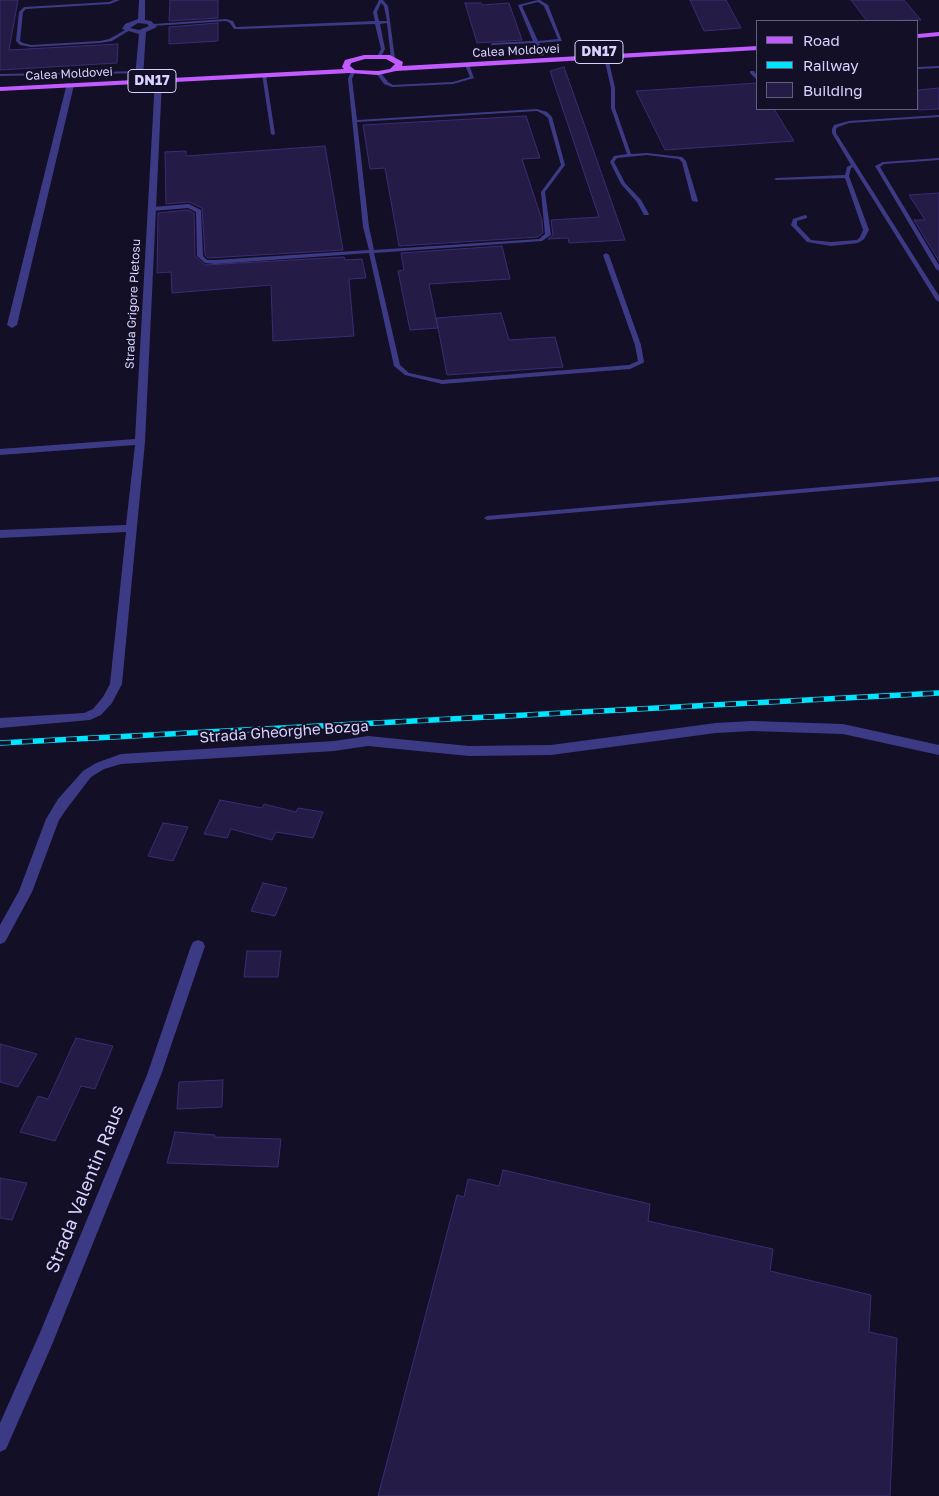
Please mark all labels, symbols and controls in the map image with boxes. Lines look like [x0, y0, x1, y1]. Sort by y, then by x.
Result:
legend [756, 20, 919, 110]
text: Road [803, 31, 840, 49]
road number: DN17 [575, 41, 623, 64]
street label: Calea Moldovei [472, 42, 560, 60]
text: Railway [803, 56, 859, 74]
street label: Calea Moldovei [25, 65, 113, 83]
road number: DN17 [128, 70, 176, 92]
text: Building [803, 81, 863, 99]
street label: Strada Grigore Pletosu [122, 239, 144, 369]
street label: Strada Gheorghe Bozga [199, 717, 369, 747]
street label: Strada Valentin Raus [41, 1102, 129, 1276]

